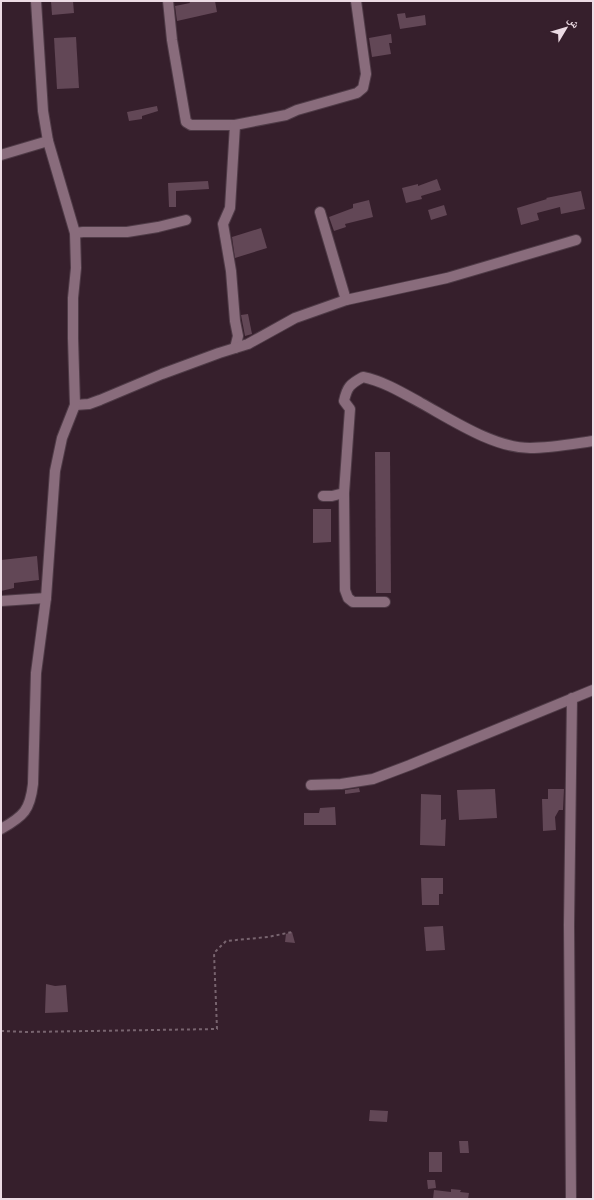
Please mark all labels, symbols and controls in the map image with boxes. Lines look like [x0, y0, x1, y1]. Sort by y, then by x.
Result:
north arrow [546, 8, 586, 48]
text: ش [564, 14, 582, 32]

